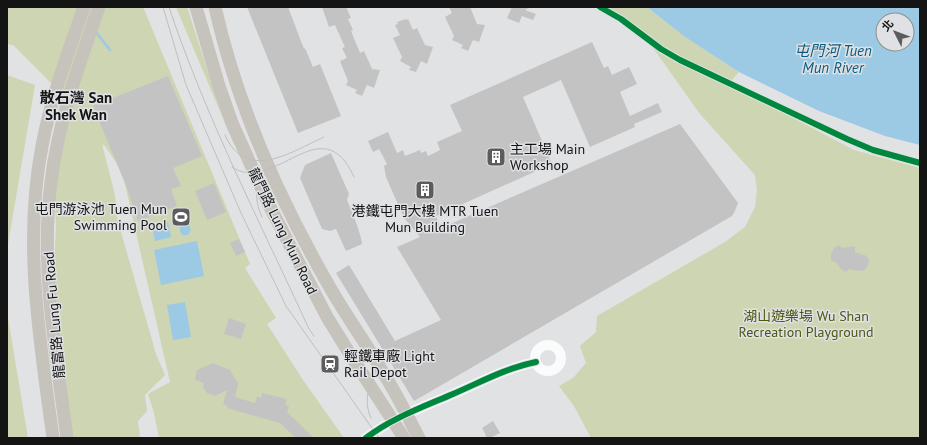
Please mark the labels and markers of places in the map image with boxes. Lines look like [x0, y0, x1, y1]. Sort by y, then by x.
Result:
place label: 主工場 Main Workshop [510, 140, 585, 174]
building icon: 主工場 Main Workshop [485, 146, 507, 168]
building icon: 港鐵屯門大樓 MTR Tuen Mun Building [414, 179, 436, 201]
place label: 屯門游泳池 Tuen Mun Swimming Pool [35, 200, 167, 234]
place label: 港鐵屯門大樓 MTR Tuen Mun Building [352, 202, 498, 236]
sports icon: 屯門游泳池 Tuen Mun Swimming Pool [170, 206, 192, 228]
place label: 輕鐵車廠 Light Rail Depot [344, 347, 435, 381]
station icon: 輕鐵車廠 Light Rail Depot [319, 353, 341, 375]

